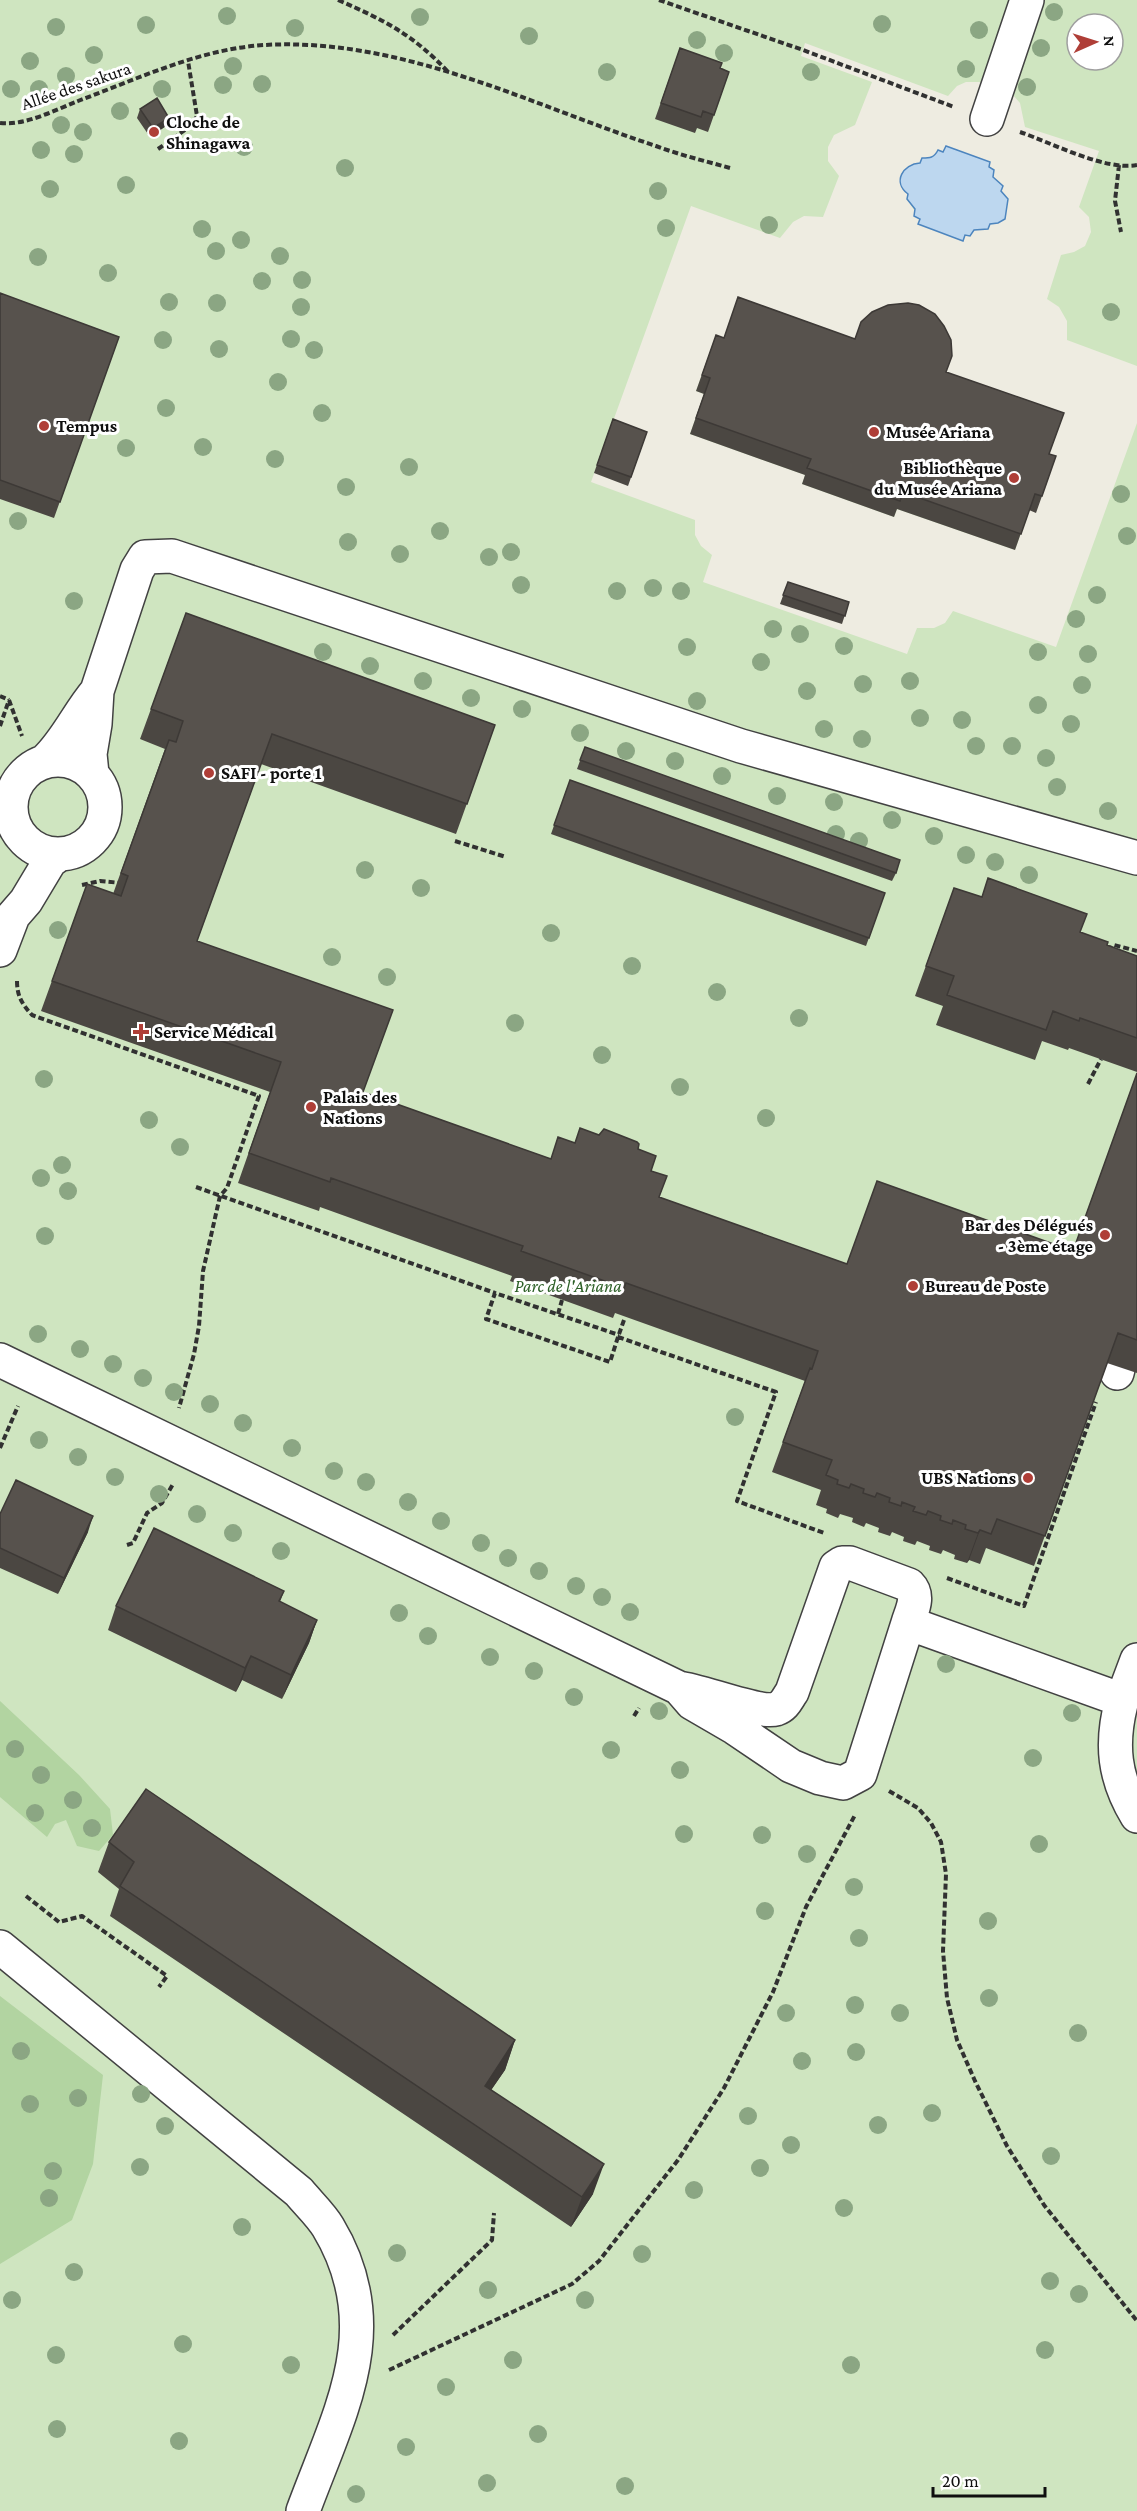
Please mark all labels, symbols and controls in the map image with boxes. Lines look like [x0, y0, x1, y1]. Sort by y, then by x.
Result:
north arrow [1065, 12, 1125, 72]
text: N [1101, 35, 1118, 47]
street label: Allée des sakura [19, 58, 133, 114]
place label: Cloche de Shinagawa [166, 112, 250, 153]
marker: Cloche de Shinagawa [147, 125, 161, 139]
place label: Tempus [56, 416, 117, 436]
marker: Tempus [37, 419, 51, 433]
place label: Musée Ariana [886, 422, 991, 442]
marker: Musée Ariana [867, 425, 881, 439]
place label: Bibliothèque du Musée Ariana [874, 458, 1002, 499]
marker: Bibliothèque du Musée Ariana [1007, 471, 1021, 485]
place label: SAFI - porte 1 [221, 763, 322, 783]
marker: SAFI - porte 1 [202, 766, 216, 780]
place label: Service Médical [154, 1022, 274, 1042]
marker: Service Médical [132, 1023, 150, 1041]
place label: Palais des Nations [323, 1087, 397, 1128]
marker: Palais des Nations [304, 1100, 318, 1114]
place label: Bar des Délégués - 3ème étage [965, 1215, 1093, 1256]
marker: Bar des Délégués - 3ème étage [1098, 1228, 1112, 1242]
park label: Parc de l'Ariana [514, 1276, 622, 1296]
place label: Bureau de Poste [925, 1276, 1046, 1296]
marker: Bureau de Poste [906, 1279, 920, 1293]
place label: UBS Nations [921, 1468, 1016, 1488]
marker: UBS Nations [1021, 1471, 1035, 1485]
scale bar [933, 2460, 1046, 2498]
text: 20 m [942, 2471, 979, 2491]

